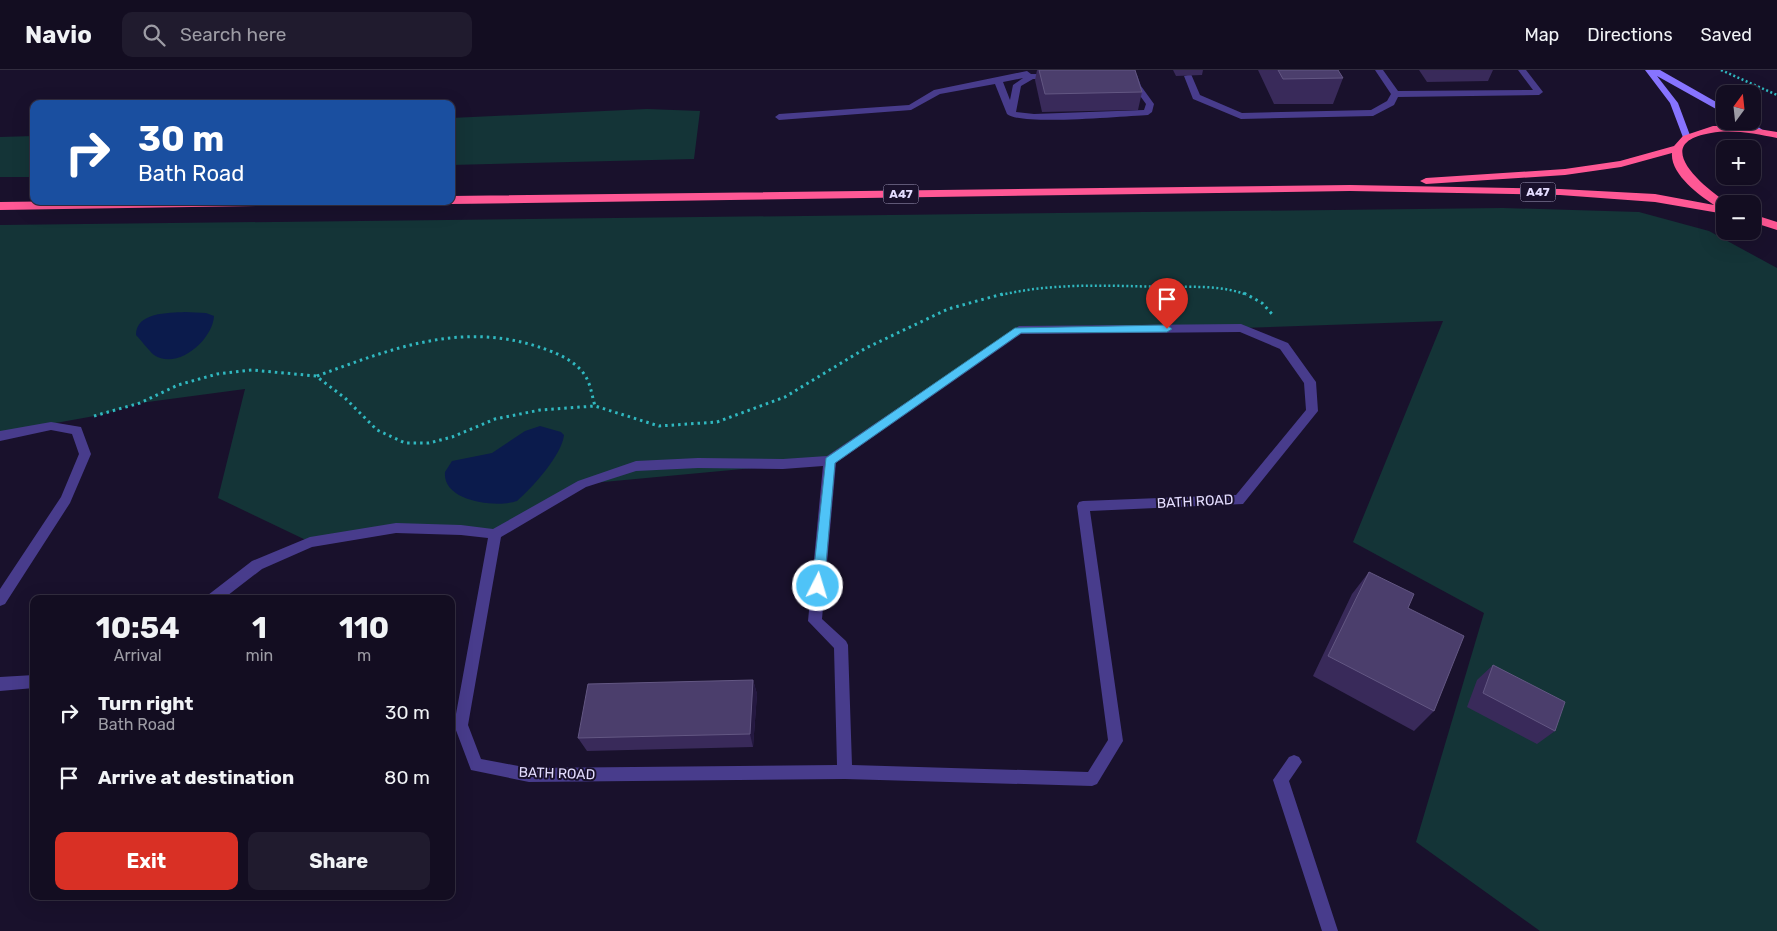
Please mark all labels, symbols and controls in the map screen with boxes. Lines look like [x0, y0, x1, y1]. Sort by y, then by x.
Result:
search box [122, 12, 472, 57]
text: Navio [25, 21, 92, 49]
icon: search [140, 21, 168, 49]
text: Search here [180, 23, 286, 46]
text: Map [1524, 24, 1559, 46]
text: Directions [1587, 24, 1673, 46]
text: Saved [1701, 24, 1752, 46]
north arrow [1716, 85, 1761, 130]
map controls [1716, 85, 1761, 240]
text: 30 m [138, 118, 224, 160]
icon: right [55, 120, 120, 185]
button: + [1716, 140, 1761, 185]
text: Bath Road [138, 160, 244, 187]
road number: A47 [1520, 182, 1556, 202]
road number: A47 [884, 185, 918, 204]
button: − [1716, 195, 1761, 240]
pin [1146, 278, 1188, 329]
icon: arrive [1153, 285, 1181, 313]
street label: BATH ROAD [1156, 491, 1234, 512]
position arrow [791, 559, 843, 611]
text: 10:54 [96, 610, 180, 646]
text: 1 [252, 610, 267, 646]
text: 110 [339, 610, 389, 646]
text: Arrival [114, 646, 162, 665]
text: min [245, 646, 273, 665]
text: m [357, 646, 371, 665]
text: Turn right [98, 692, 193, 715]
icon: right [55, 699, 83, 727]
text: 30 m [385, 701, 430, 724]
text: Bath Road [98, 715, 175, 734]
icon: arrive [55, 764, 83, 792]
street label: BATH ROAD [518, 764, 596, 783]
text: Arrive at destination [98, 766, 294, 789]
text: 80 m [384, 766, 430, 789]
button: Exit [55, 832, 238, 890]
button: Share [248, 832, 430, 890]

